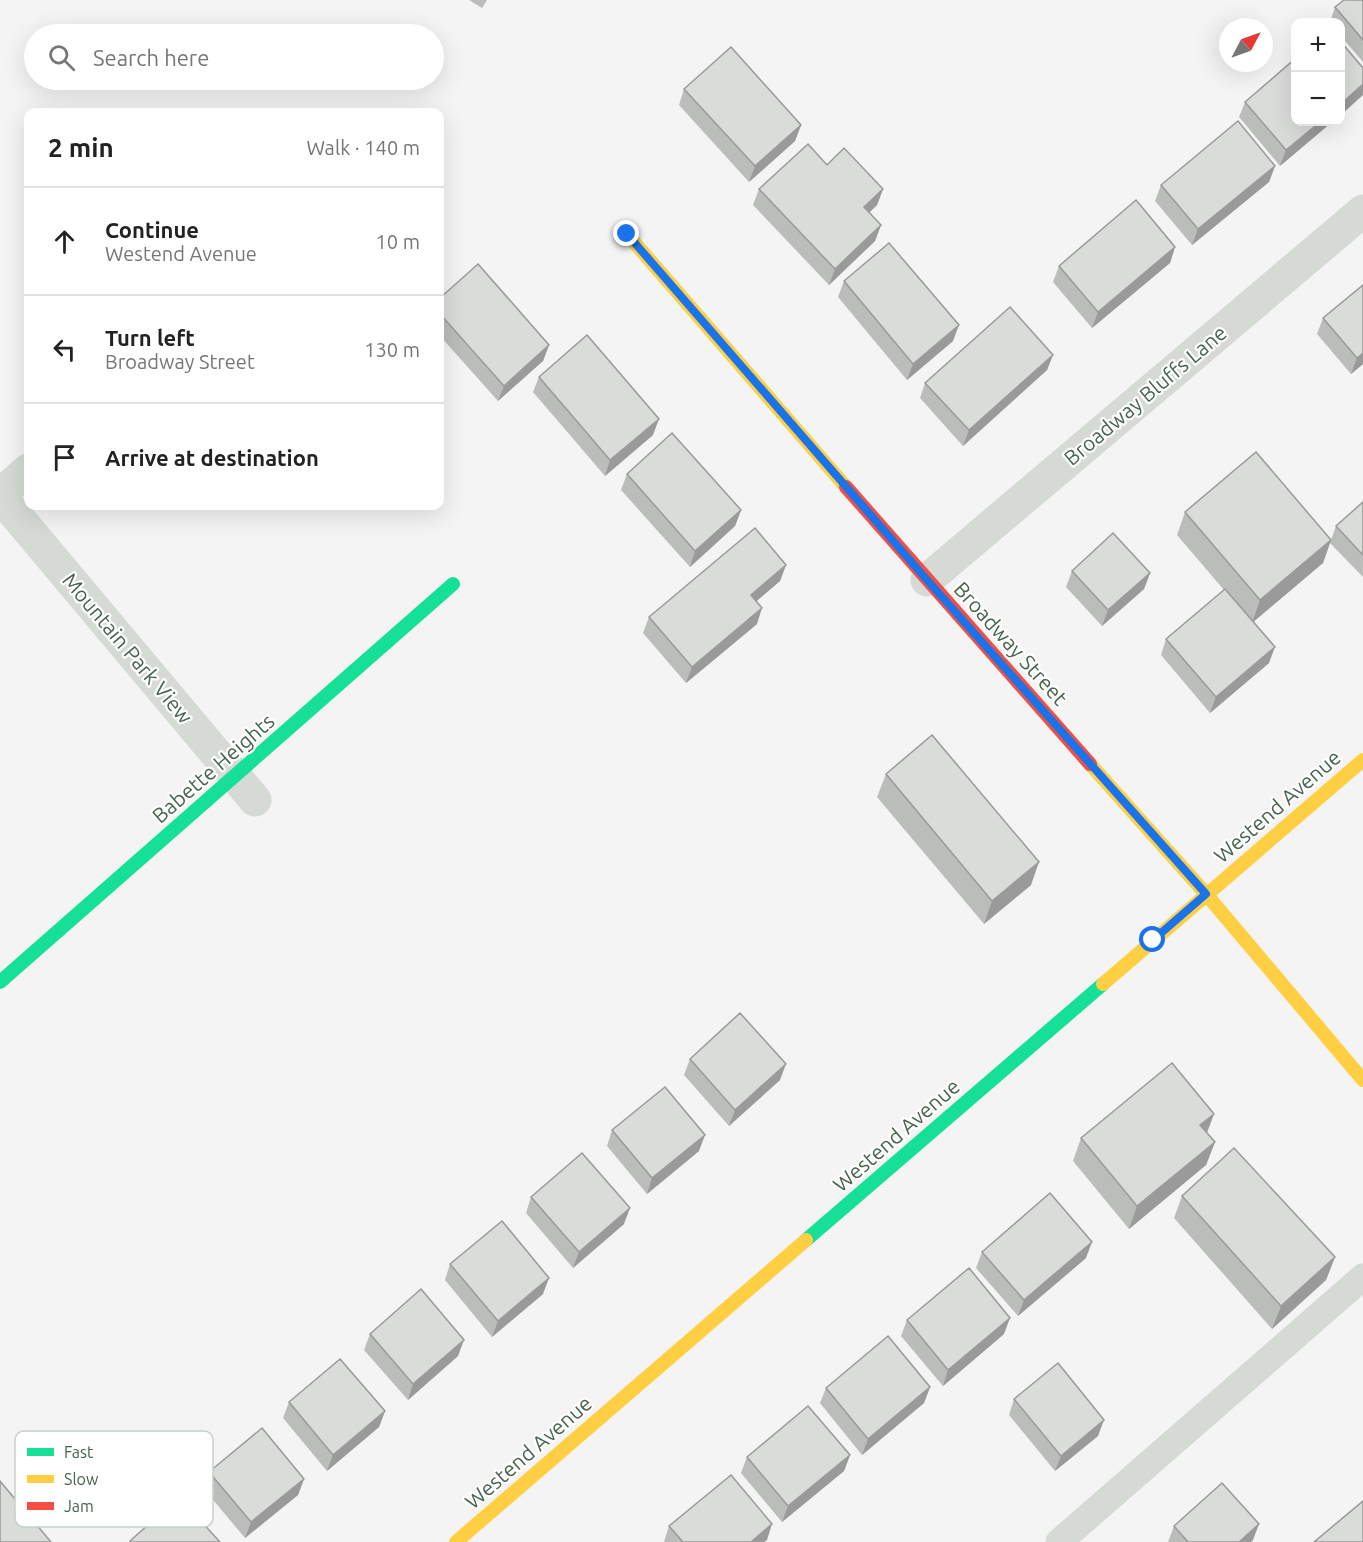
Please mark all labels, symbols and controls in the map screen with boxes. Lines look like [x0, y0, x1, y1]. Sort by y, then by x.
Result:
north arrow [1219, 18, 1273, 72]
map controls [1291, 18, 1345, 126]
button: + [1291, 18, 1345, 72]
search box [24, 24, 444, 90]
icon: search [45, 41, 78, 74]
text: Search here [93, 45, 209, 70]
button: − [1291, 72, 1345, 126]
text: 2 min [48, 133, 114, 162]
text: Walk · 140 m [307, 136, 420, 159]
text: Continue [105, 217, 199, 242]
route end [613, 220, 639, 246]
icon: ahead [48, 225, 81, 258]
text: 10 m [376, 230, 420, 253]
text: Westend Avenue [105, 242, 257, 265]
street label: Broadway Bluffs Lane [1059, 320, 1231, 470]
text: Turn left [105, 325, 195, 350]
icon: left [48, 333, 81, 366]
text: 130 m [364, 338, 420, 361]
text: Broadway Street [105, 350, 255, 373]
icon: arrive [48, 441, 81, 474]
text: Arrive at destination [105, 445, 319, 470]
street label: Mountain Park View [58, 568, 198, 728]
street label: Broadway Street [949, 577, 1073, 709]
street label: Babette Heights [147, 709, 279, 827]
street label: Westend Avenue [1209, 745, 1345, 867]
route start [1139, 926, 1165, 952]
street label: Westend Avenue [828, 1074, 964, 1196]
street label: Westend Avenue [460, 1391, 596, 1513]
legend [15, 1431, 213, 1527]
text: Fast [64, 1443, 94, 1461]
text: Slow [64, 1470, 99, 1488]
text: Jam [64, 1497, 94, 1515]

